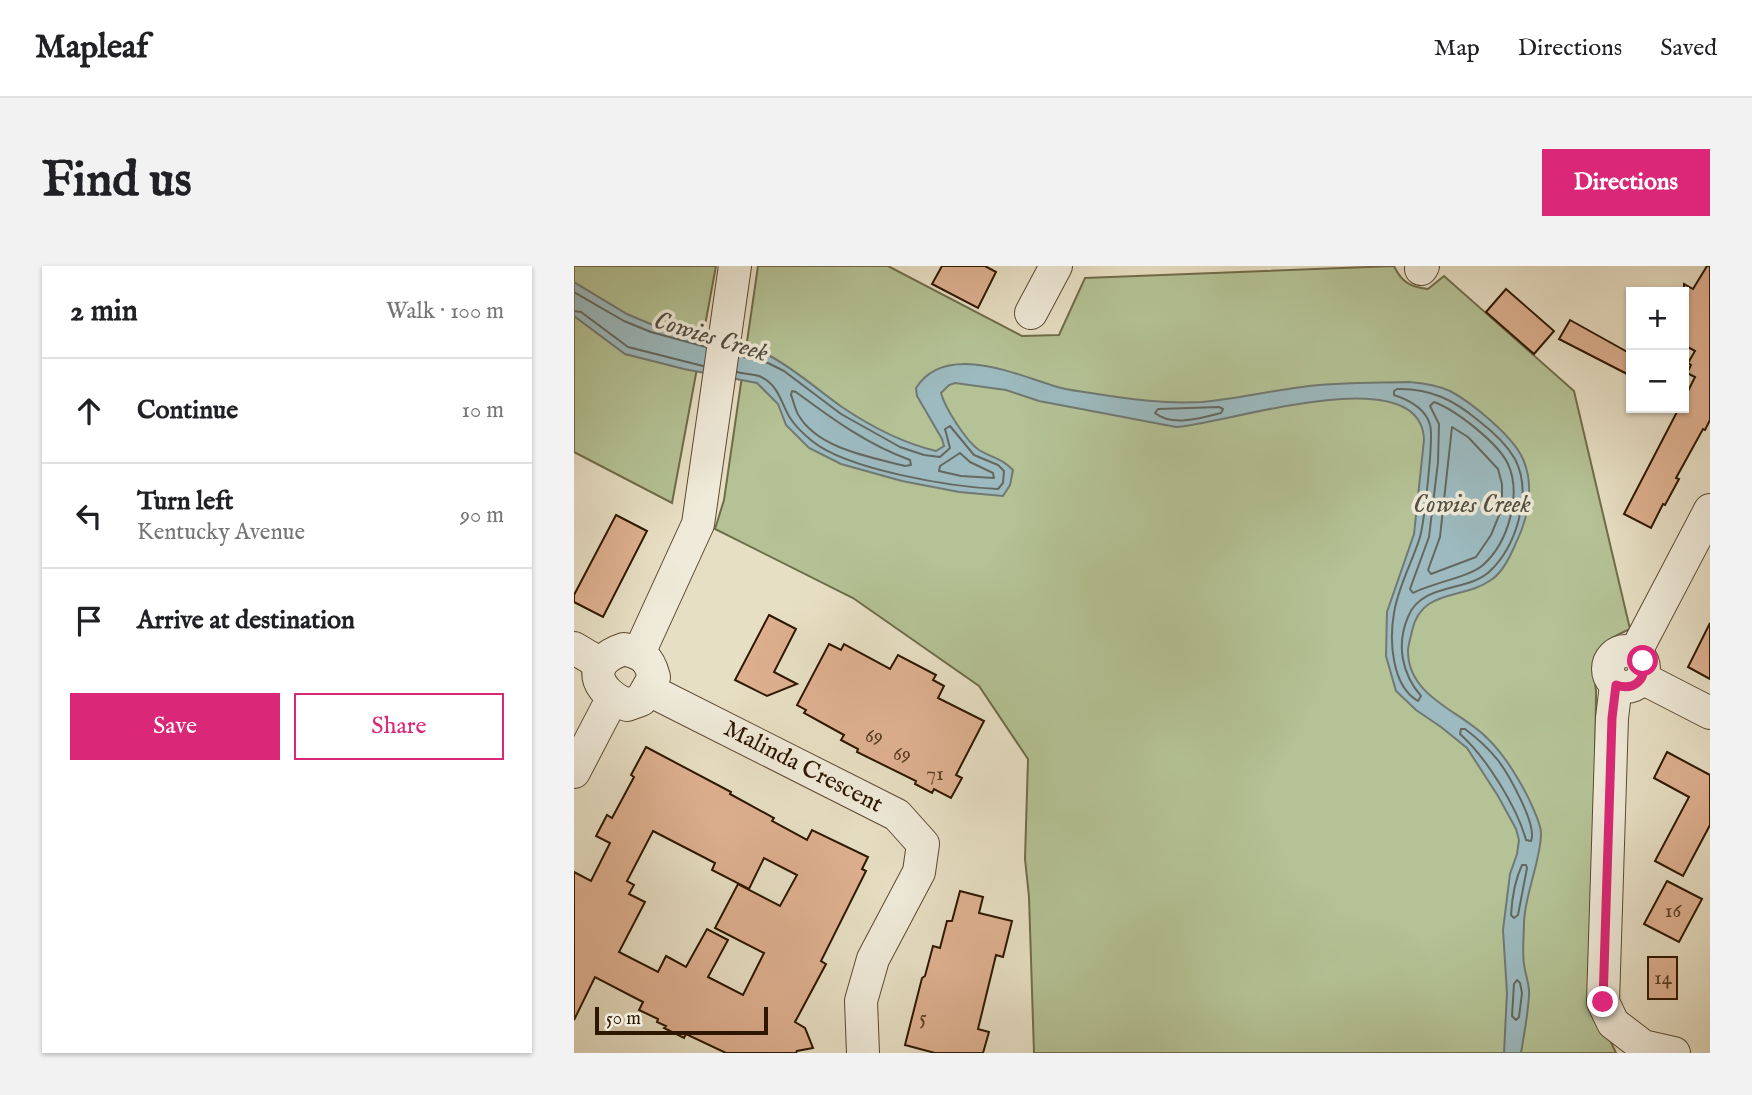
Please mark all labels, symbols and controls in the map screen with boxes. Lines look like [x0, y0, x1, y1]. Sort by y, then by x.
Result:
text: Mapleaf [35, 27, 148, 69]
text: Map [1434, 33, 1480, 64]
text: Directions [1518, 33, 1622, 64]
text: Saved [1660, 33, 1717, 64]
button: Directions [1542, 149, 1710, 216]
text: Find us [42, 151, 192, 213]
map controls [1626, 287, 1689, 413]
button: + [1626, 287, 1689, 350]
text: 2 min [70, 293, 138, 331]
text: Walk · 100 m [386, 297, 504, 326]
water label: Cowies Creek [650, 304, 773, 370]
button: − [1626, 350, 1689, 413]
icon: ahead [70, 392, 108, 430]
text: Continue [137, 394, 238, 427]
text: 10 m [461, 396, 504, 425]
text: Turn left [137, 485, 234, 518]
water label: Cowies Creek [1413, 488, 1531, 521]
icon: left [70, 497, 108, 535]
text: 90 m [460, 501, 504, 530]
text: Kentucky Avenue [137, 518, 305, 547]
icon: arrive [70, 602, 108, 640]
text: Arrive at destination [137, 604, 355, 637]
route start [1627, 645, 1658, 676]
button: Save [70, 693, 280, 760]
button: Share [294, 693, 504, 760]
street label: Malinda Crescent [718, 714, 888, 820]
house number: 69 [865, 723, 883, 750]
house number: 69 [893, 741, 911, 768]
house number: 71 [926, 761, 944, 788]
house number: 16 [1665, 898, 1682, 925]
house number: 14 [1654, 965, 1673, 992]
route end [1587, 986, 1618, 1017]
scale bar [595, 1004, 768, 1036]
house number: 5 [919, 1005, 927, 1032]
text: 50 m [606, 1007, 641, 1031]

